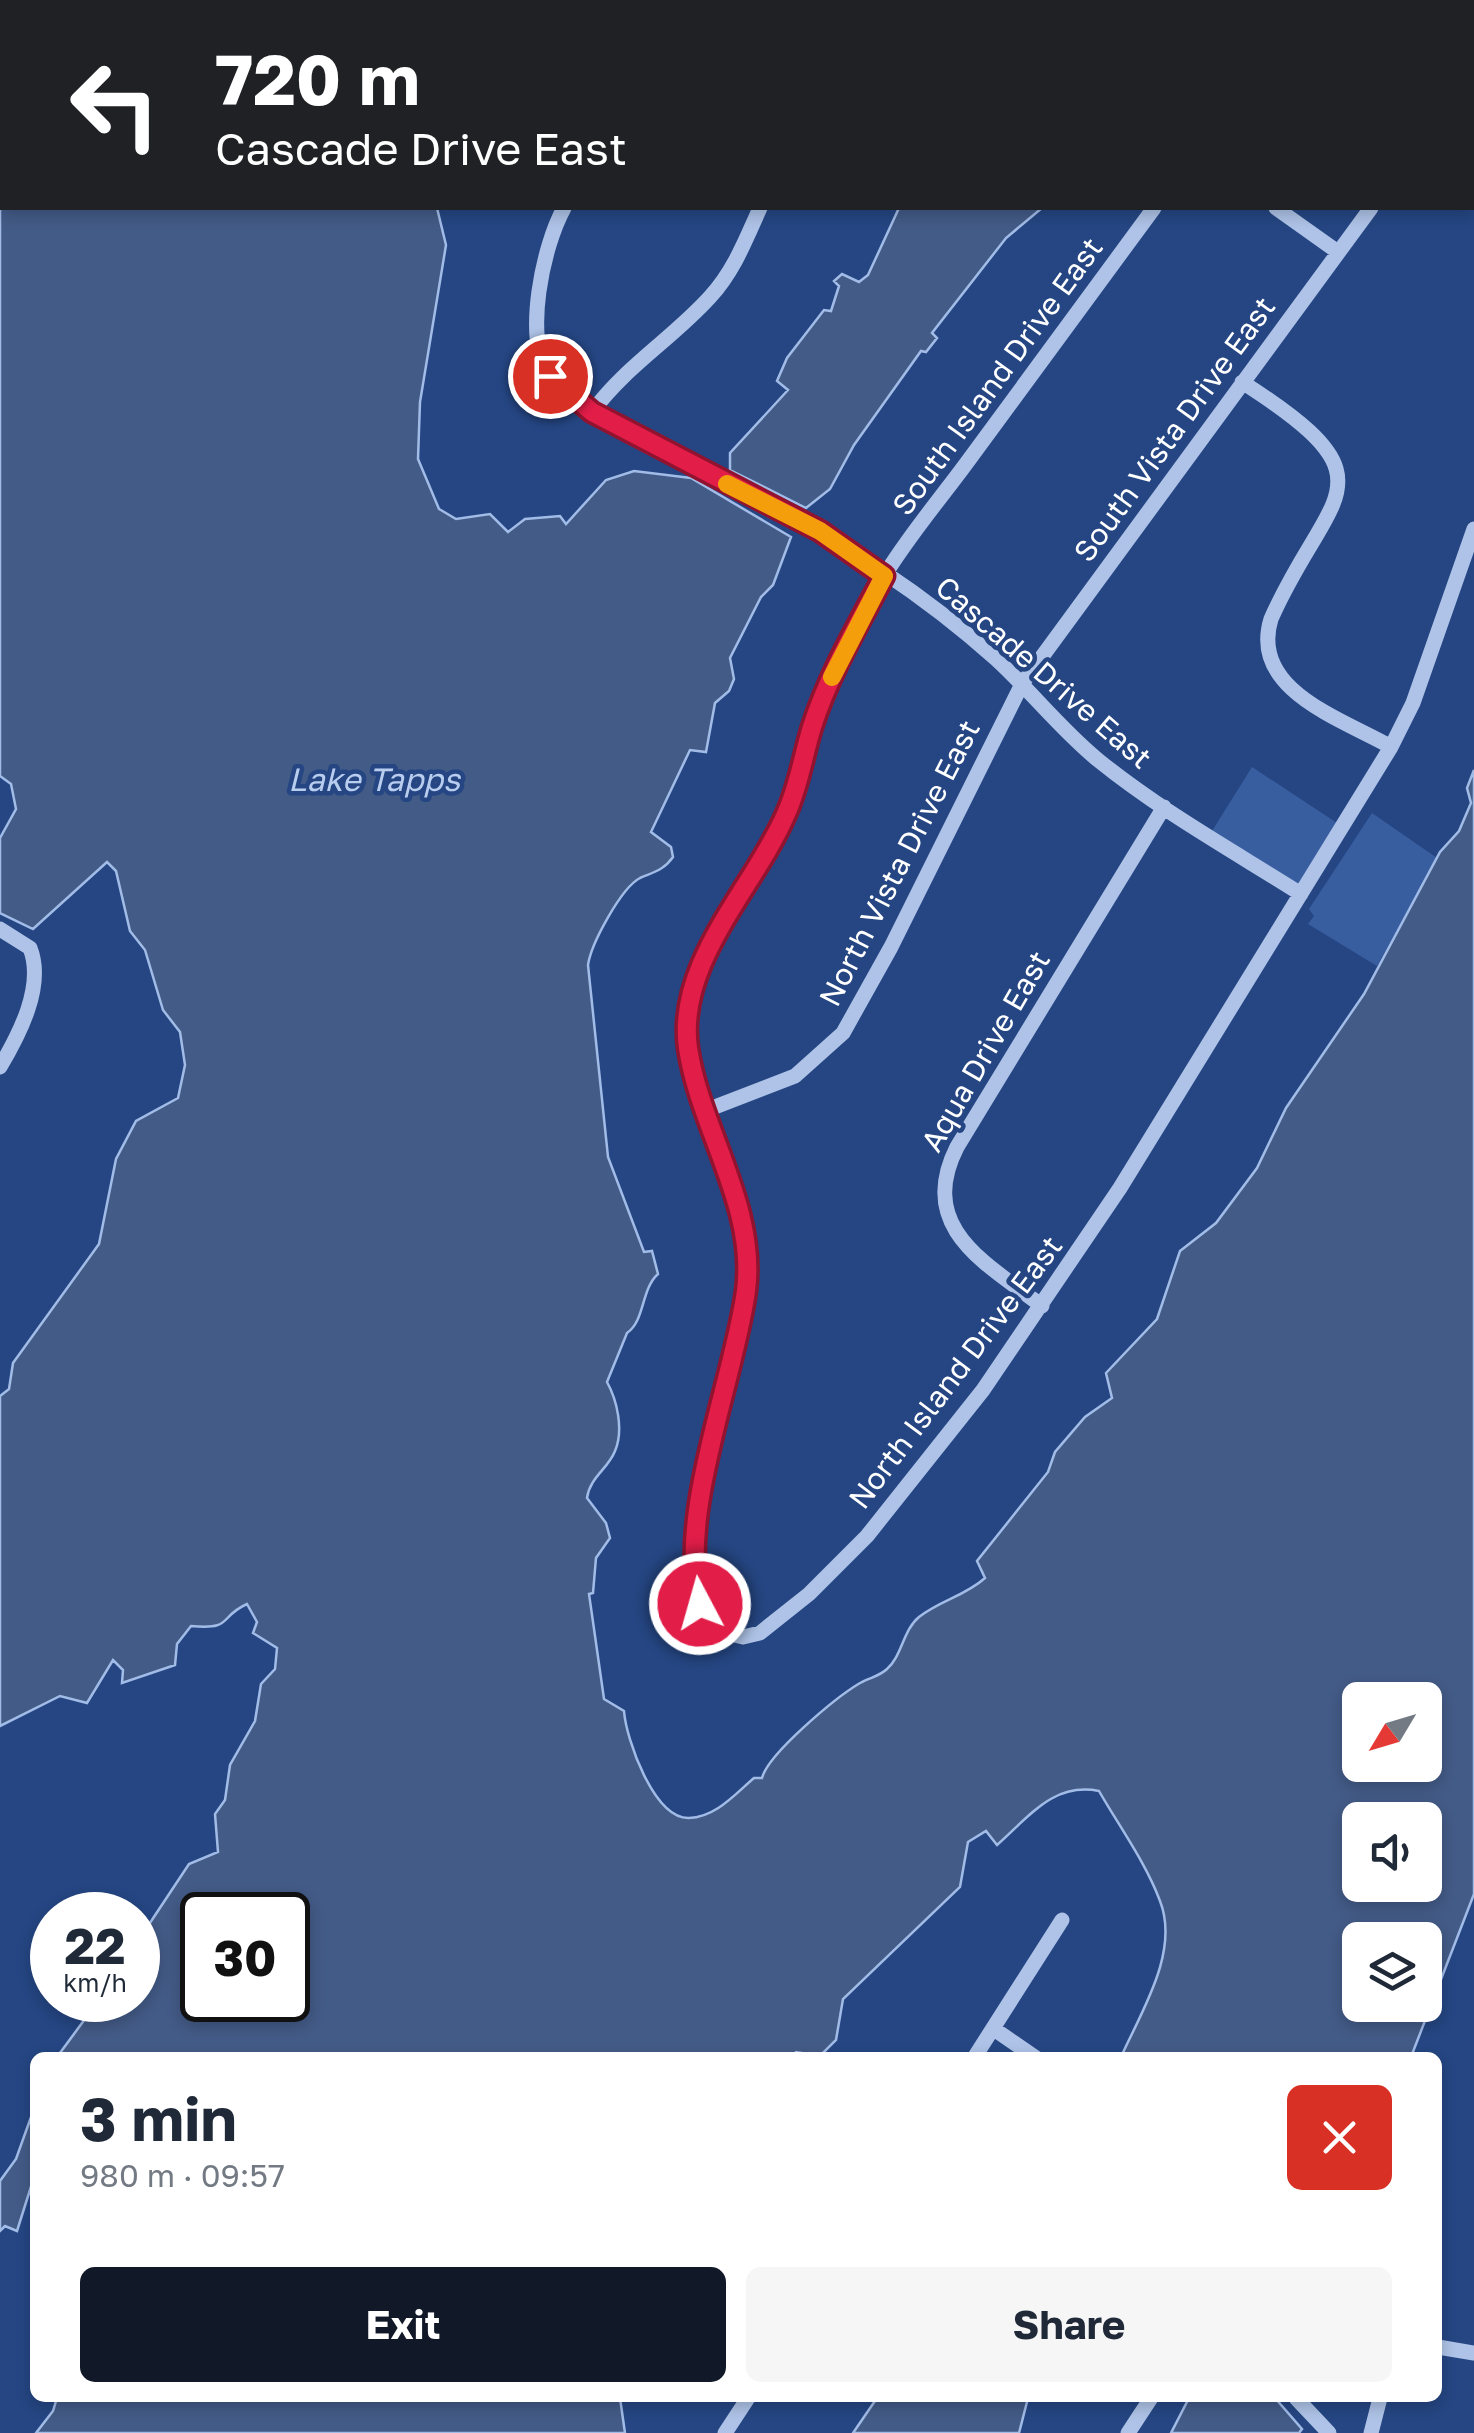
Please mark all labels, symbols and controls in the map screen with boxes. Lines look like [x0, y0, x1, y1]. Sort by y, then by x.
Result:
text: 720 m [215, 36, 420, 120]
icon: left [50, 40, 180, 170]
text: Cascade Drive East [215, 121, 627, 175]
street label: South Island Drive East [884, 230, 1110, 522]
street label: South Vista Drive East [1066, 290, 1282, 568]
pin [508, 334, 593, 419]
icon: arrive [523, 349, 578, 404]
street label: Cascade Drive East [929, 568, 1159, 776]
street label: North Vista Drive East [811, 714, 987, 1012]
water label: Lake Tapps [288, 760, 462, 798]
street label: Aqua Drive East [913, 944, 1057, 1158]
street label: North Island Drive East [841, 1229, 1069, 1515]
position arrow [648, 1552, 752, 1656]
north arrow [1342, 1682, 1442, 1782]
map controls [1342, 1682, 1442, 2022]
button: sound [1342, 1802, 1442, 1902]
speed limit sign: 30 [180, 1892, 310, 2022]
text: 22 [64, 1915, 125, 1975]
button: layers [1342, 1922, 1442, 2022]
text: km/h [63, 1967, 127, 1998]
text: 3 min [80, 2082, 237, 2154]
button: close [1287, 2085, 1392, 2190]
text: 980 m · 09:57 [80, 2156, 285, 2194]
button: Exit [80, 2267, 726, 2382]
button: Share [746, 2267, 1392, 2382]

